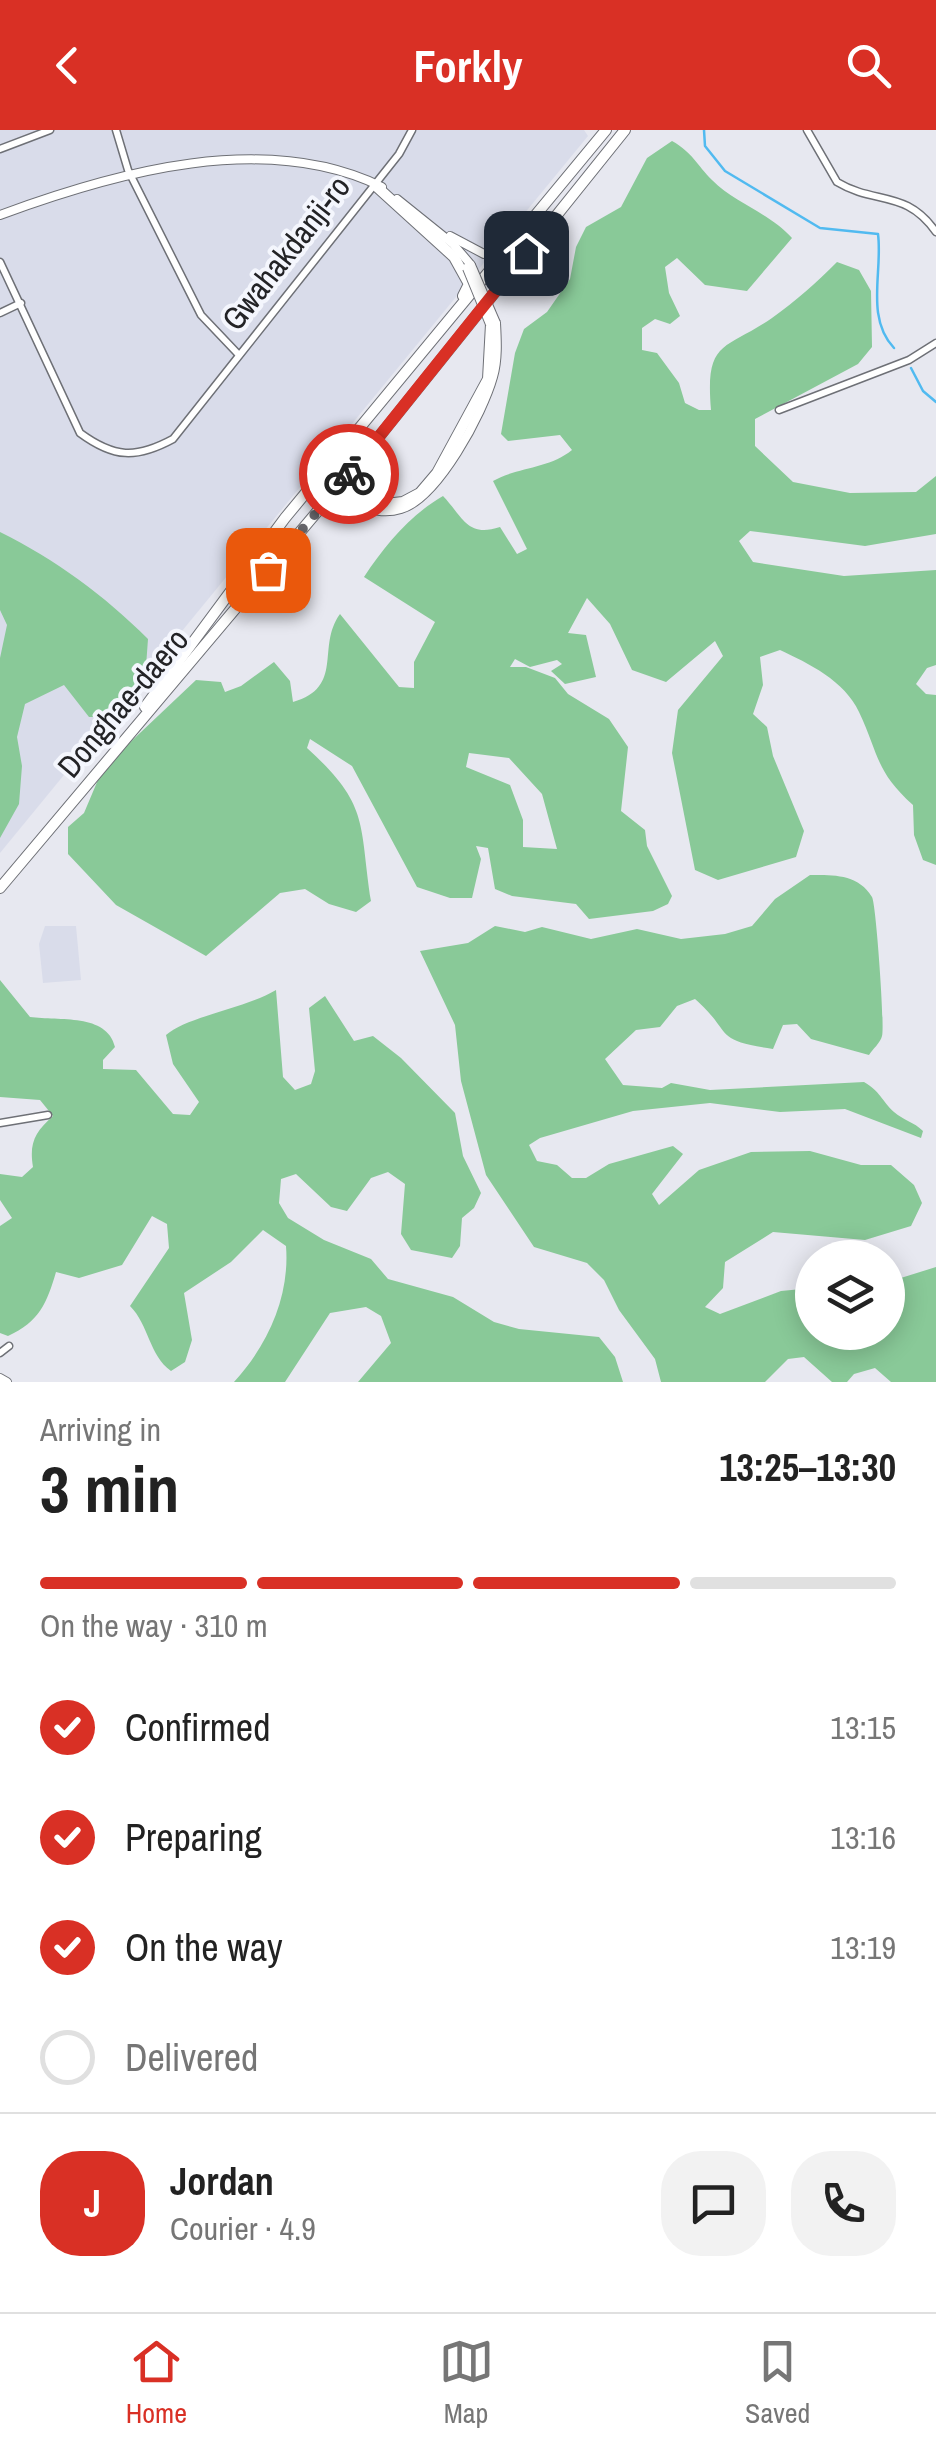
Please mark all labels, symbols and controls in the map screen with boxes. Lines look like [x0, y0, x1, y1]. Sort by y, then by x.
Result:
text: Forkly [414, 35, 522, 96]
icon: back [40, 38, 95, 93]
icon: search [841, 38, 896, 93]
street label: Gwahakdanji-ro [212, 166, 360, 339]
pin [484, 211, 569, 296]
icon: home [499, 226, 554, 281]
courier [299, 424, 399, 524]
icon: bike [322, 447, 377, 502]
pin [226, 528, 311, 613]
icon: bag [241, 543, 296, 598]
street label: Donghae-daero [48, 619, 198, 786]
map controls [795, 1240, 905, 1350]
button: layers [795, 1240, 905, 1350]
text: Arriving in [40, 1408, 161, 1451]
text: 13:25–13:30 [719, 1442, 896, 1493]
text: 3 min [40, 1445, 179, 1532]
text: On the way · 310 m [40, 1604, 268, 1647]
icon: check [40, 1700, 95, 1755]
text: Confirmed [125, 1702, 270, 1753]
text: 13:15 [830, 1706, 896, 1749]
icon: check [40, 1810, 95, 1865]
text: Preparing [125, 1812, 262, 1863]
text: 13:16 [830, 1816, 896, 1859]
icon: check [40, 1920, 95, 1975]
text: On the way [125, 1922, 283, 1973]
text: 13:19 [830, 1926, 896, 1969]
text: Delivered [125, 2032, 258, 2083]
button: chat [661, 2151, 766, 2256]
button: phone [791, 2151, 896, 2256]
text: Jordan [170, 2156, 274, 2207]
text: J [84, 2178, 101, 2229]
text: Courier · 4.9 [170, 2207, 316, 2250]
tab: Home [126, 2334, 187, 2432]
tab: Map [439, 2334, 494, 2432]
tab: Saved [745, 2334, 810, 2432]

